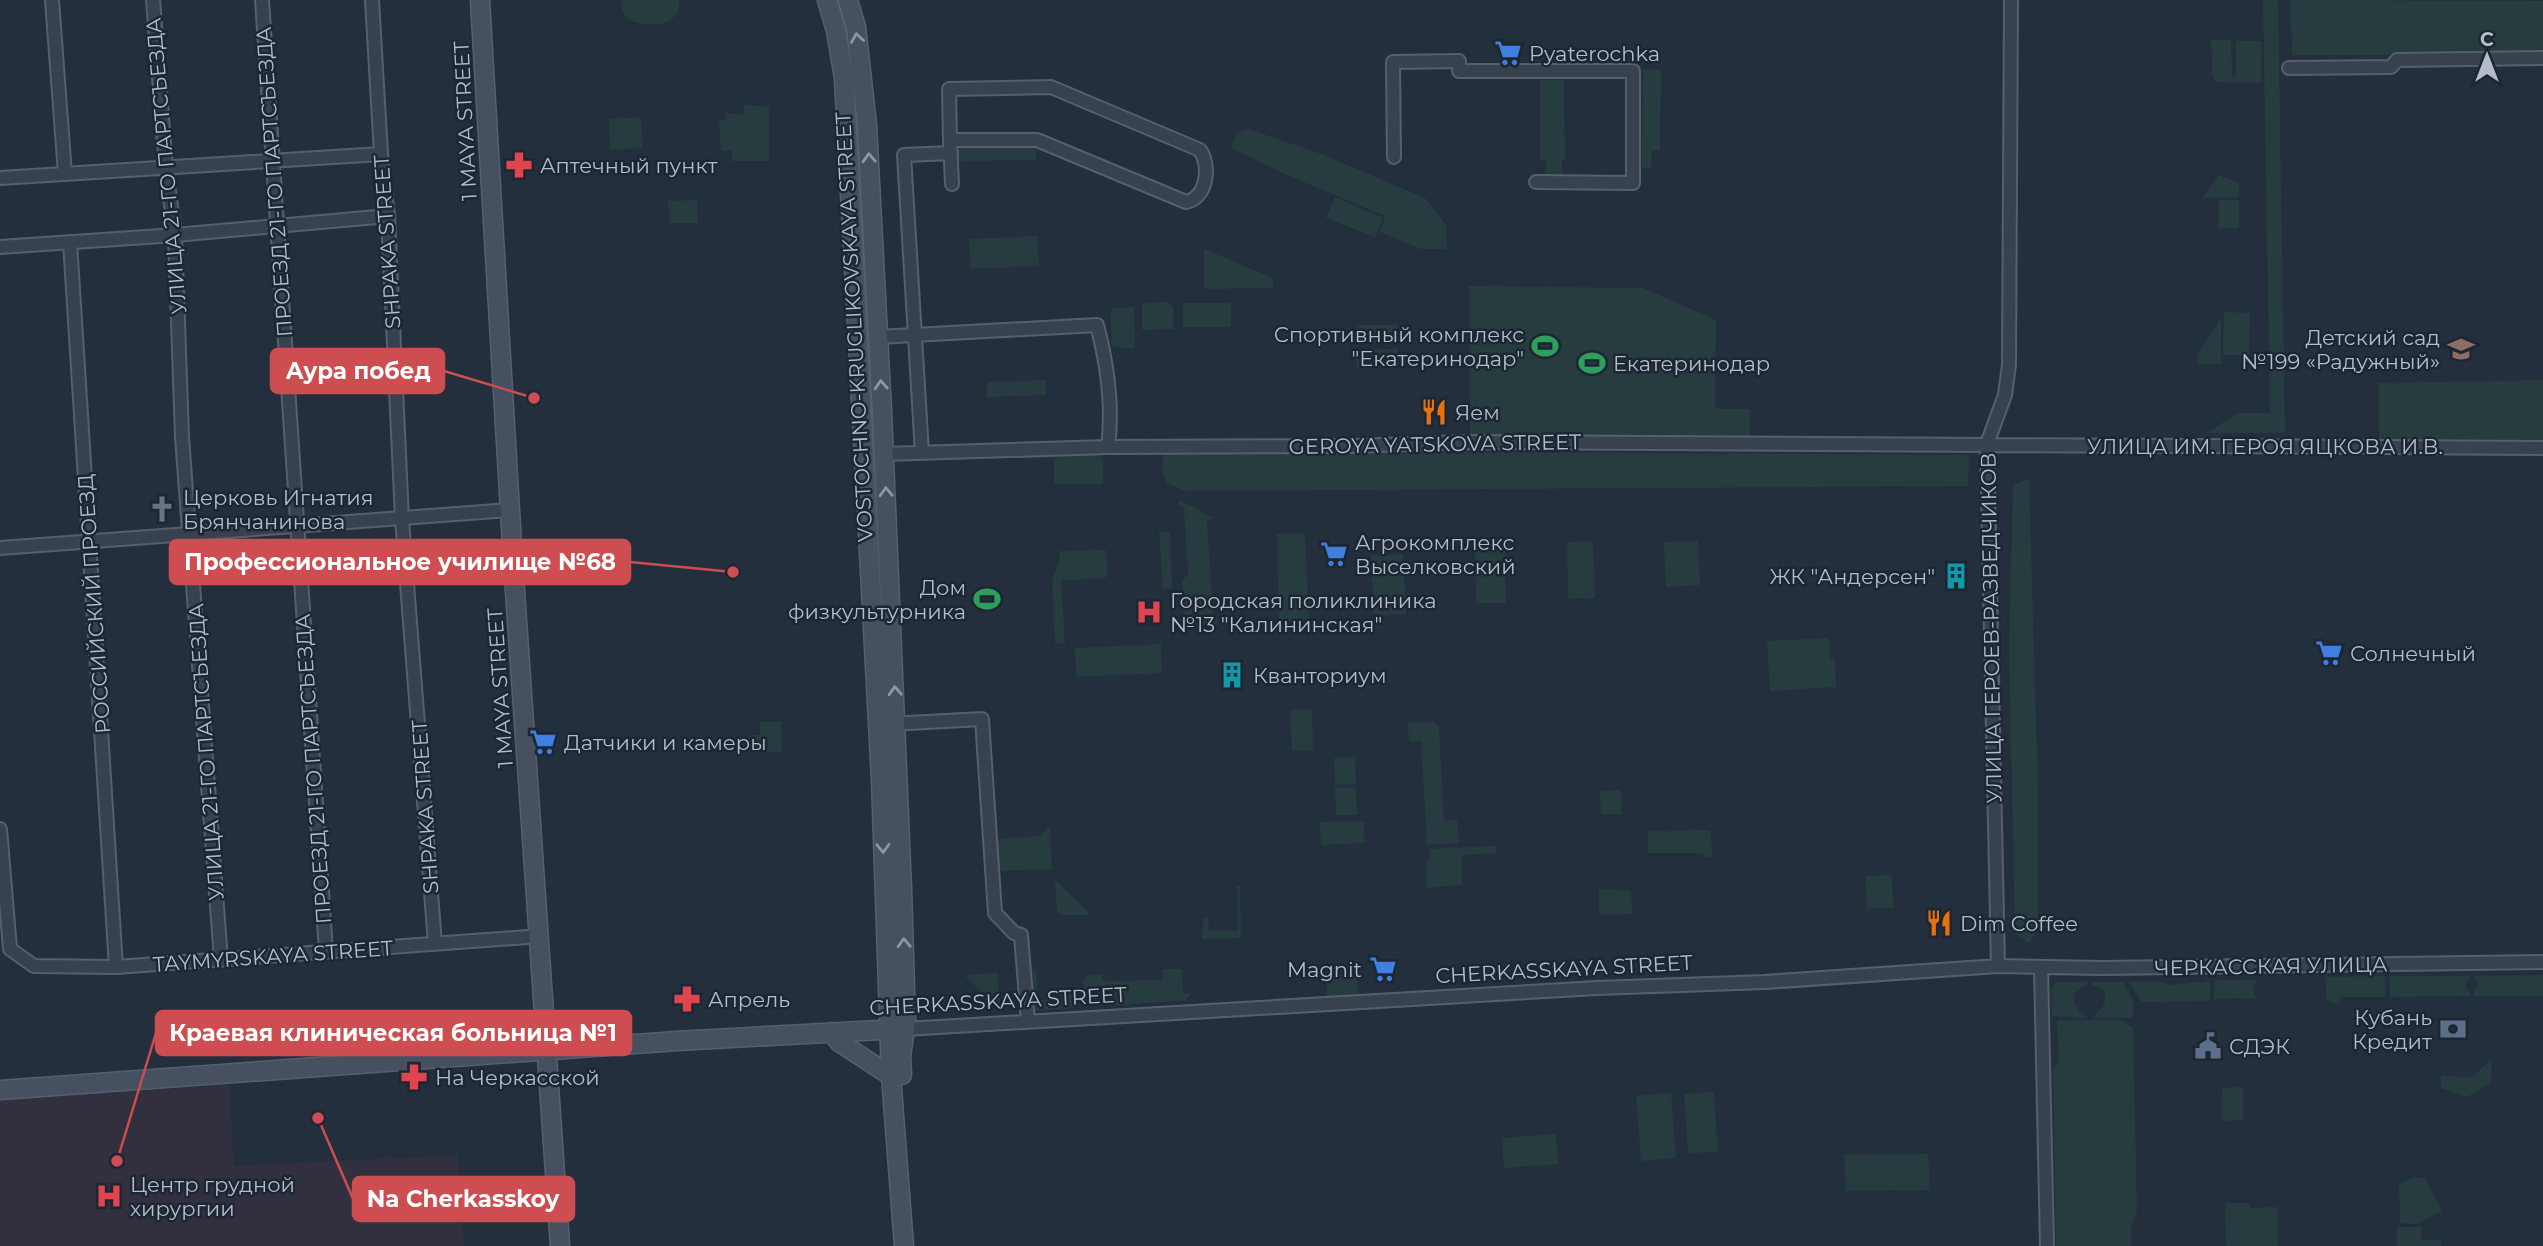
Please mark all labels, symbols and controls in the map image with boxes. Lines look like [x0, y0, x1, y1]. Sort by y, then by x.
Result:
street label: УЛИЦА 21-ГО ПАРТСЪЕЗДА [141, 16, 191, 315]
north arrow [2452, 21, 2522, 91]
street label: ПРОЕЗД 21-ГО ПАРТСЪЕЗДА [251, 26, 297, 338]
text: С [2480, 28, 2494, 51]
one-way arrow [850, 32, 865, 44]
supermarket icon: Pyaterochka [1493, 38, 1523, 68]
street label: 1 MAYA STREET [448, 40, 482, 202]
place label: Pyaterochka [1529, 41, 1660, 66]
street label: VOSTOCHNO-KRUGLIKOVSKAYA STREET [830, 111, 878, 543]
pharmacy icon: Аптечный пункт [504, 150, 534, 180]
one-way arrow [862, 152, 877, 163]
place label: Аптечный пункт [540, 153, 717, 178]
street label: SHPAKA STREET [368, 154, 406, 330]
place label: Спортивный комплекс "Екатеринодар" [1274, 322, 1524, 371]
place label: Детский сад №199 «Радужный» [2241, 325, 2440, 374]
sports icon: Спортивный комплекс "Екатеринодар" [1530, 331, 1560, 361]
school or university icon: Детский сад №199 «Радужный» [2446, 334, 2476, 364]
sports icon: Екатеринодар [1577, 348, 1607, 378]
callout: Аура побед [271, 349, 444, 393]
place label: Екатеринодар [1613, 351, 1770, 376]
text: Аура побед [285, 357, 431, 385]
one-way arrow [873, 380, 888, 391]
restaurant icon: Яем [1419, 397, 1449, 427]
place label: Яем [1455, 400, 1500, 425]
street label: GEROYA YATSKOVA STREET [1288, 429, 1582, 459]
street label: УЛИЦА ИМ. ГЕРОЯ ЯЦКОВА И.В. [2087, 434, 2443, 459]
street label: УЛИЦА ГЕРОЕВ-РАЗВЕДЧИКОВ [1975, 452, 2007, 804]
street label: РОССИЙСКИЙ ПРОЕЗД [72, 473, 116, 735]
place label: Церковь Игнатия Брянчанинова [183, 485, 374, 534]
one-way arrow [878, 486, 893, 497]
church icon: Церковь Игнатия Брянчанинова [147, 494, 177, 524]
place label: Агрокомплекс Выселковский [1355, 530, 1516, 579]
supermarket icon: Агрокомплекс Выселковский [1319, 539, 1349, 569]
callout: Профессиональное училище №68 [170, 540, 630, 584]
text: Профессиональное училище №68 [184, 548, 616, 576]
building icon: ЖК "Андерсен" [1941, 561, 1971, 591]
place label: ЖК "Андерсен" [1770, 564, 1935, 589]
place label: Дом физкультурника [788, 575, 966, 624]
sports icon: Дом физкультурника [972, 584, 1002, 614]
place label: Городская поликлиника №13 "Калининская" [1170, 588, 1436, 637]
hospital icon: Городская поликлиника №13 "Калининская" [1134, 597, 1164, 627]
street label: УЛИЦА 21-ГО ПАРТСЪЕЗДА [183, 602, 229, 901]
street label: 1 MAYA STREET [482, 607, 518, 769]
street label: ПРОЕЗД 21-ГО ПАРТСЪЕЗДА [290, 613, 336, 925]
supermarket icon: Солнечный [2314, 638, 2344, 668]
place label: Солнечный [2350, 641, 2476, 666]
building icon: Кванториум [1217, 660, 1247, 690]
place label: Кванториум [1253, 663, 1387, 688]
one-way arrow [887, 685, 902, 696]
street label: SHPAKA STREET [406, 719, 444, 895]
supermarket icon: Датчики и камеры [528, 727, 558, 757]
place label: Датчики и камеры [564, 730, 767, 755]
one-way arrow [876, 843, 891, 854]
restaurant icon: Dim Coffee [1924, 908, 1954, 938]
place label: Dim Coffee [1960, 911, 2078, 936]
street label: TAYMYRSKAYA STREET [152, 935, 394, 977]
one-way arrow [896, 937, 911, 948]
street label: CHERKASSKAYA STREET [1435, 950, 1693, 988]
street label: ЧЕРКАССКАЯ УЛИЦА [2154, 951, 2388, 981]
supermarket icon: Magnit [1368, 954, 1398, 984]
place label: Magnit [1287, 957, 1362, 982]
street label: CHERKASSKAYA STREET [869, 982, 1127, 1020]
pharmacy icon: Апрель [672, 984, 702, 1014]
place label: Апрель [708, 987, 790, 1012]
place label: Кубань Кредит [2352, 1005, 2432, 1054]
callout: Краевая клиническая больница №1 [156, 1011, 631, 1055]
bank icon: Кубань Кредит [2438, 1014, 2468, 1044]
text: Краевая клиническая больница №1 [169, 1019, 617, 1047]
public building icon: СДЭК [2193, 1031, 2223, 1061]
place label: СДЭК [2229, 1034, 2290, 1059]
pharmacy icon: На Черкасской [399, 1062, 429, 1092]
place label: На Черкасской [435, 1065, 600, 1090]
place label: Центр грудной хирургии [130, 1172, 295, 1221]
callout: Na Cherkasskoy [353, 1177, 574, 1221]
hospital icon: Центр грудной хирургии [94, 1181, 124, 1211]
text: Na Cherkasskoy [367, 1185, 560, 1213]

